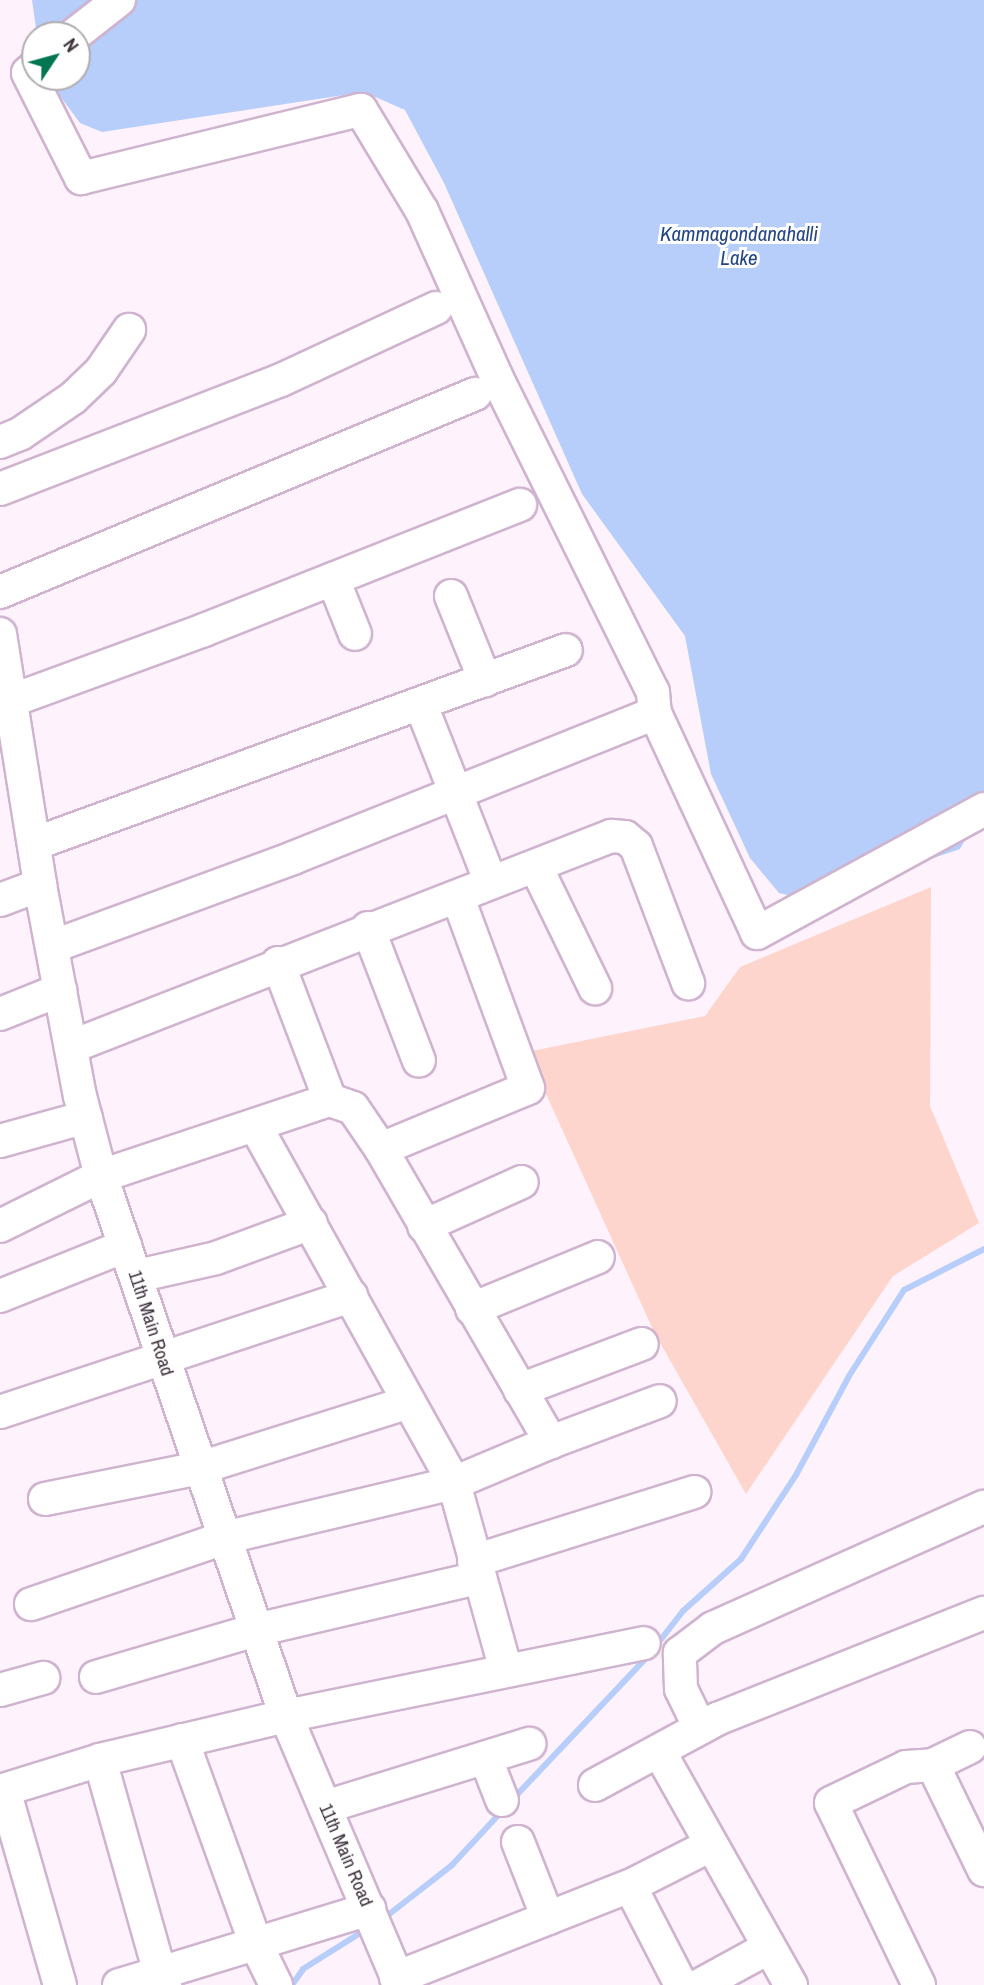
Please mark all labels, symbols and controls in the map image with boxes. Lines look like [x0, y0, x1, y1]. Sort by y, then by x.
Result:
north arrow [21, 21, 91, 91]
text: N [58, 33, 85, 57]
water label: Kammagondanahalli Lake [660, 221, 818, 271]
street label: 11th Main Road [123, 1267, 179, 1379]
street label: 11th Main Road [314, 1800, 378, 1910]

